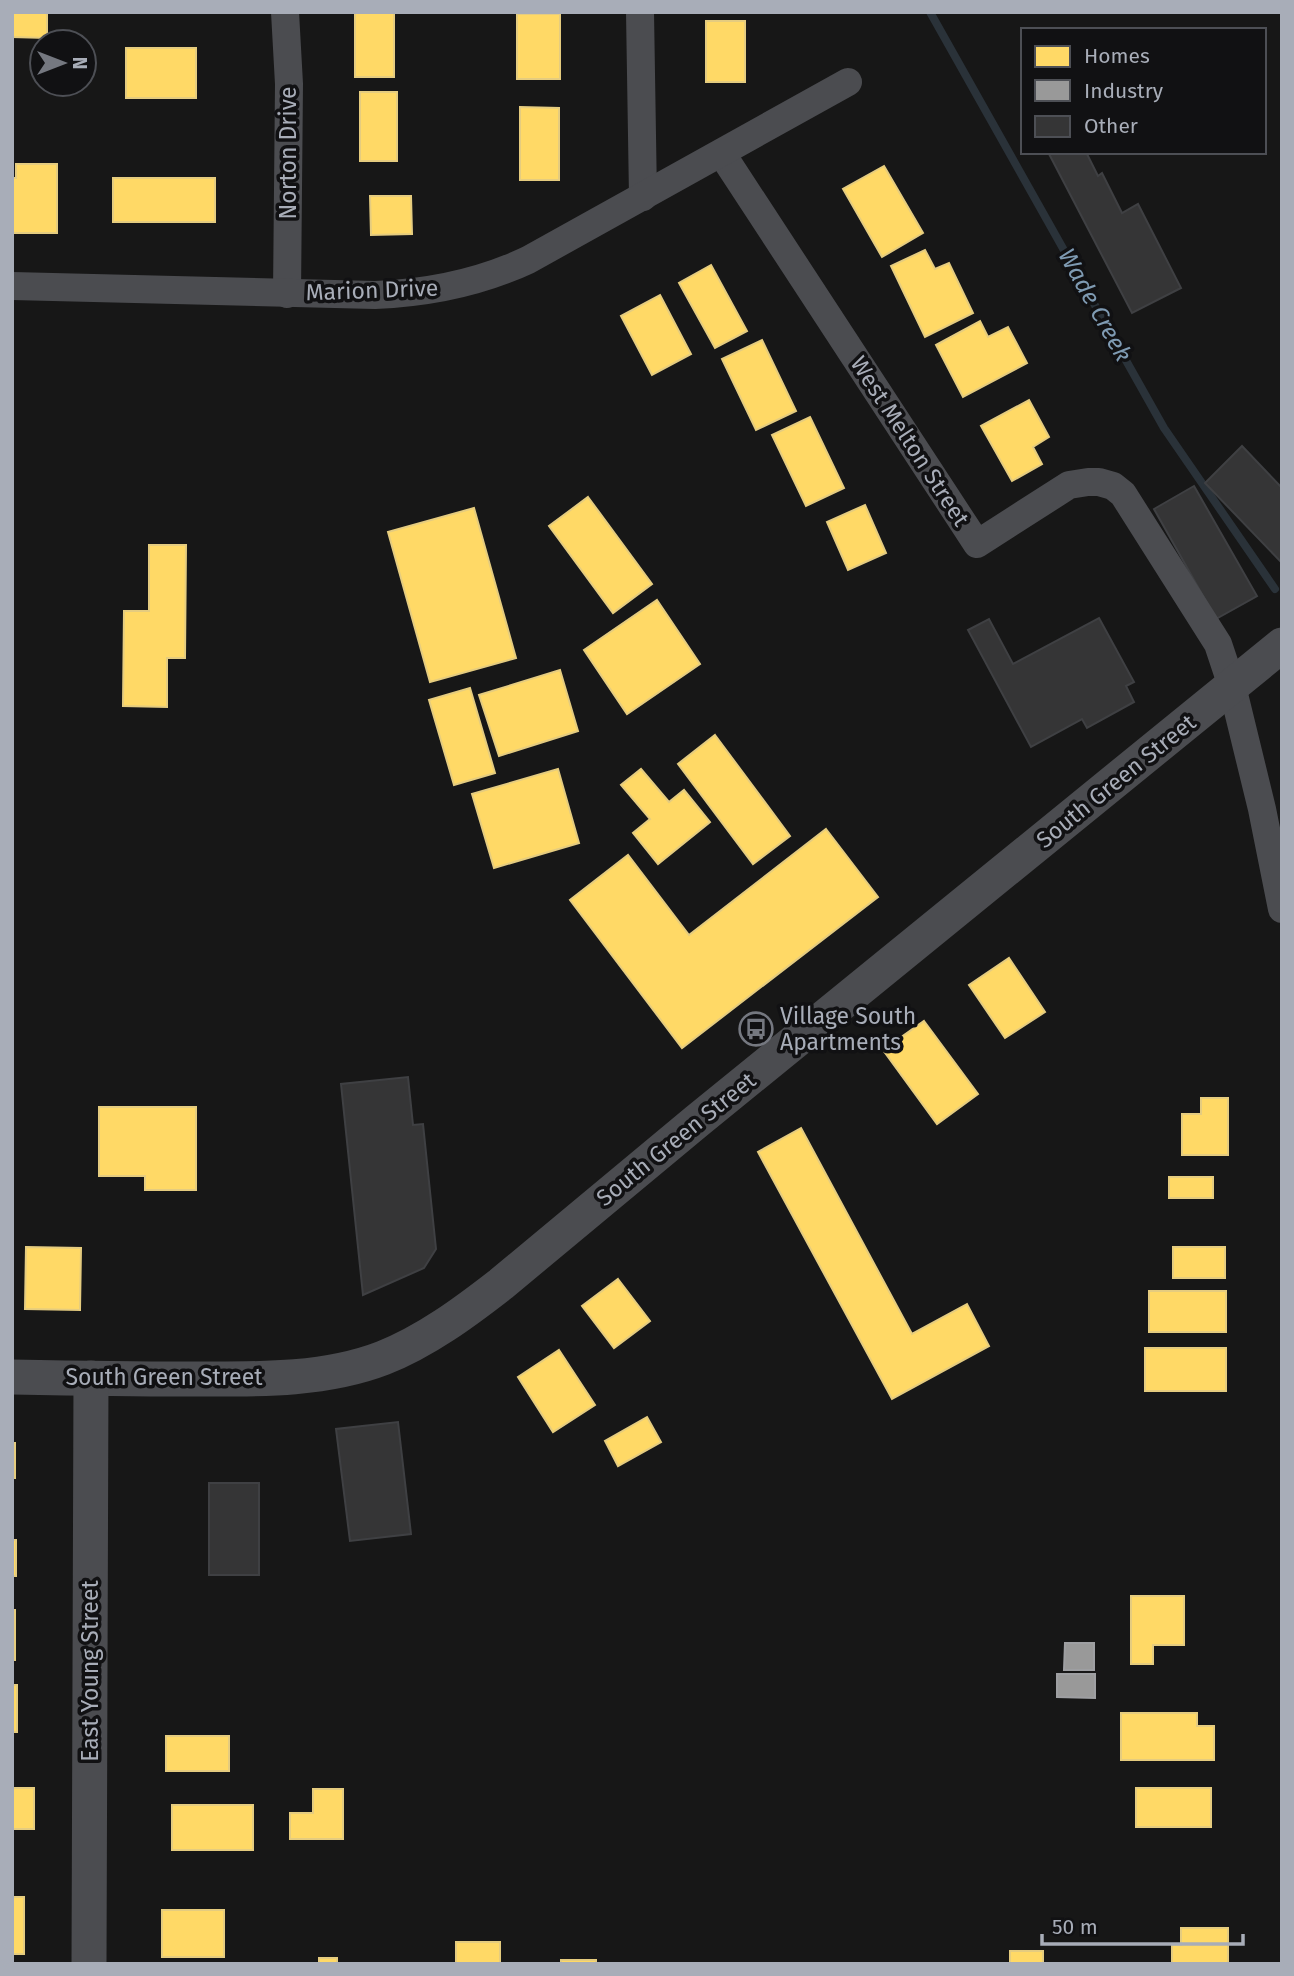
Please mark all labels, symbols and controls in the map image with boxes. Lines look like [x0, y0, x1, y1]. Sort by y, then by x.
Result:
north arrow [28, 28, 98, 98]
legend [1021, 28, 1266, 154]
text: Homes [1084, 43, 1150, 69]
text: N [68, 57, 91, 69]
text: Industry [1084, 78, 1164, 104]
street label: Norton Drive [274, 87, 302, 219]
text: Other [1084, 113, 1138, 139]
water label: Wade Creek [1052, 244, 1138, 366]
street label: Marion Drive [305, 274, 439, 306]
street label: West Melton Street [845, 351, 976, 532]
street label: South Green Street [1031, 708, 1202, 854]
place label: Village South Apartments [780, 1002, 916, 1056]
bus stop icon: Village South Apartments [737, 1010, 775, 1048]
street label: South Green Street [591, 1066, 762, 1212]
street label: South Green Street [66, 1363, 263, 1391]
street label: East Young Street [76, 1580, 104, 1762]
scale bar [1042, 1902, 1243, 1946]
text: 50 m [1052, 1914, 1098, 1940]

